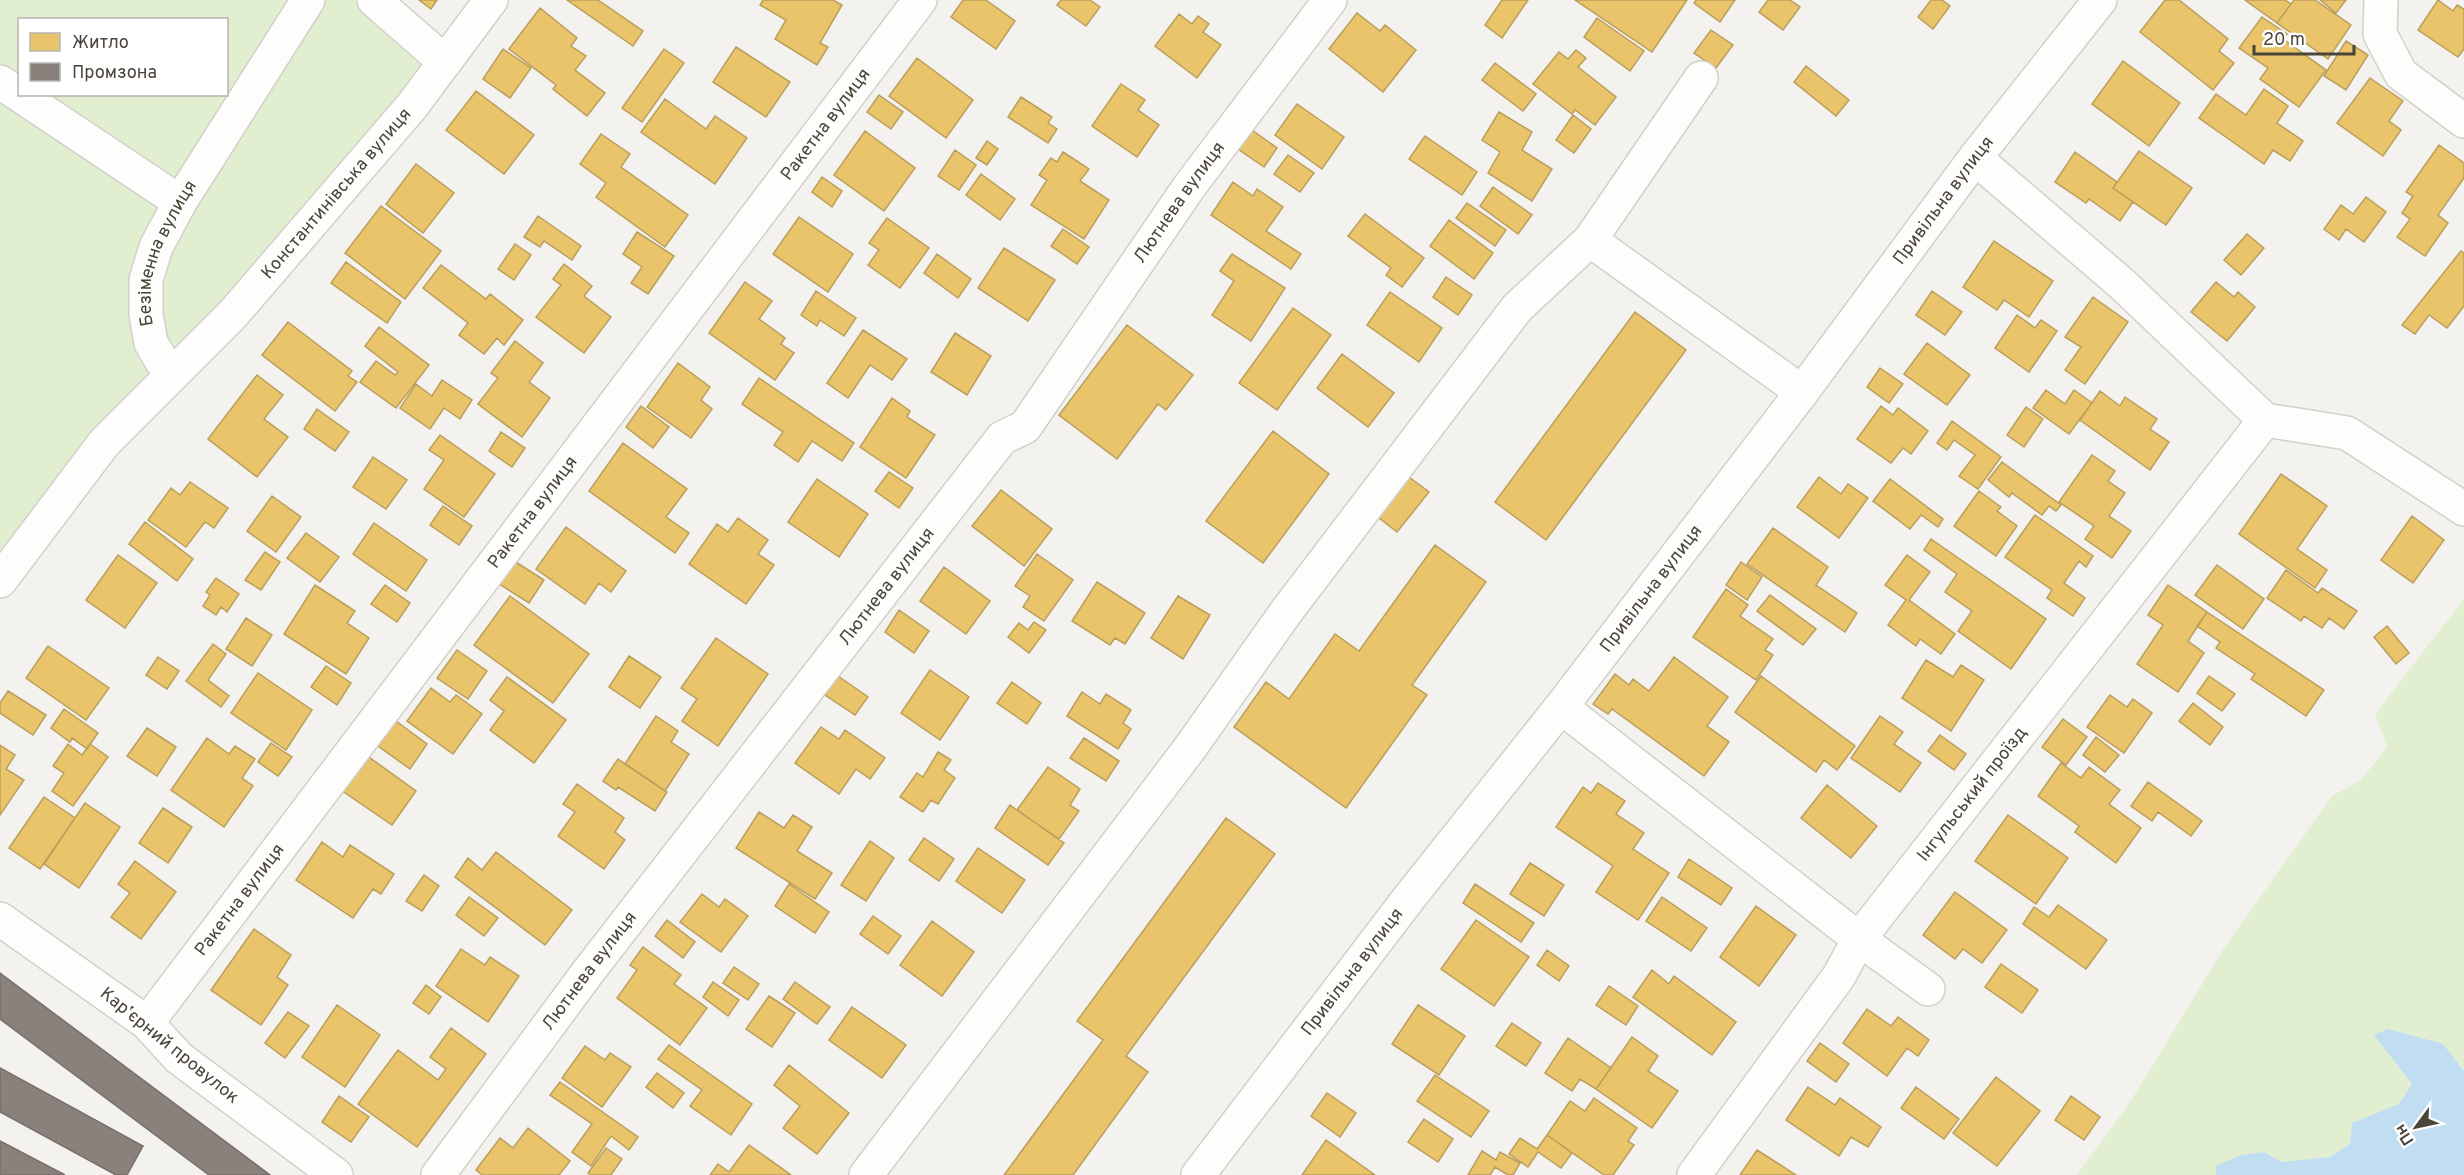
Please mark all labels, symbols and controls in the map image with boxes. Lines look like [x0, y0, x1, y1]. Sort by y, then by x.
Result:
legend [18, 18, 228, 96]
scale bar [2254, 18, 2354, 56]
text: 20 m [2263, 29, 2305, 52]
text: Житло [72, 32, 129, 55]
text: Промзона [72, 62, 157, 85]
street label: Ракетна вулиця [776, 64, 876, 186]
street label: Константинівська вулиця [256, 103, 417, 284]
street label: Привільна вулиця [1888, 132, 1999, 270]
street label: Лютнева вулиця [1129, 137, 1230, 268]
street label: Безіменна вулиця [135, 176, 202, 328]
street label: Ракетна вулиця [483, 451, 583, 573]
street label: Привільна вулиця [1595, 520, 1708, 657]
street label: Лютнева вулиця [834, 523, 940, 650]
street label: Інгульський проїзд [1912, 722, 2032, 866]
street label: Ракетна вулиця [190, 839, 290, 961]
street label: Привільна вулиця [1296, 904, 1409, 1041]
street label: Лютнева вулиця [537, 907, 642, 1035]
street label: Карʼєрний провулок [95, 983, 243, 1109]
north arrow [2386, 1097, 2446, 1157]
text: Пн [2391, 1120, 2419, 1149]

